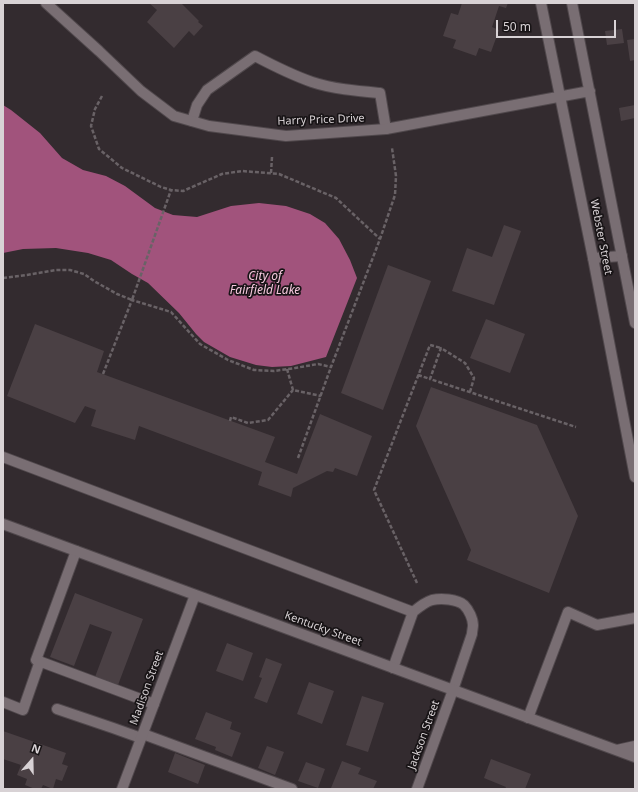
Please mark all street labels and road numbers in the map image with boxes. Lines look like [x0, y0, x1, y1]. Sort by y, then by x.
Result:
street label: Harry Price Drive [277, 112, 365, 128]
street label: Webster Street [587, 198, 615, 276]
street label: Kentucky Street [283, 609, 363, 649]
street label: Madison Street [127, 649, 167, 727]
street label: Jackson Street [405, 699, 443, 771]

